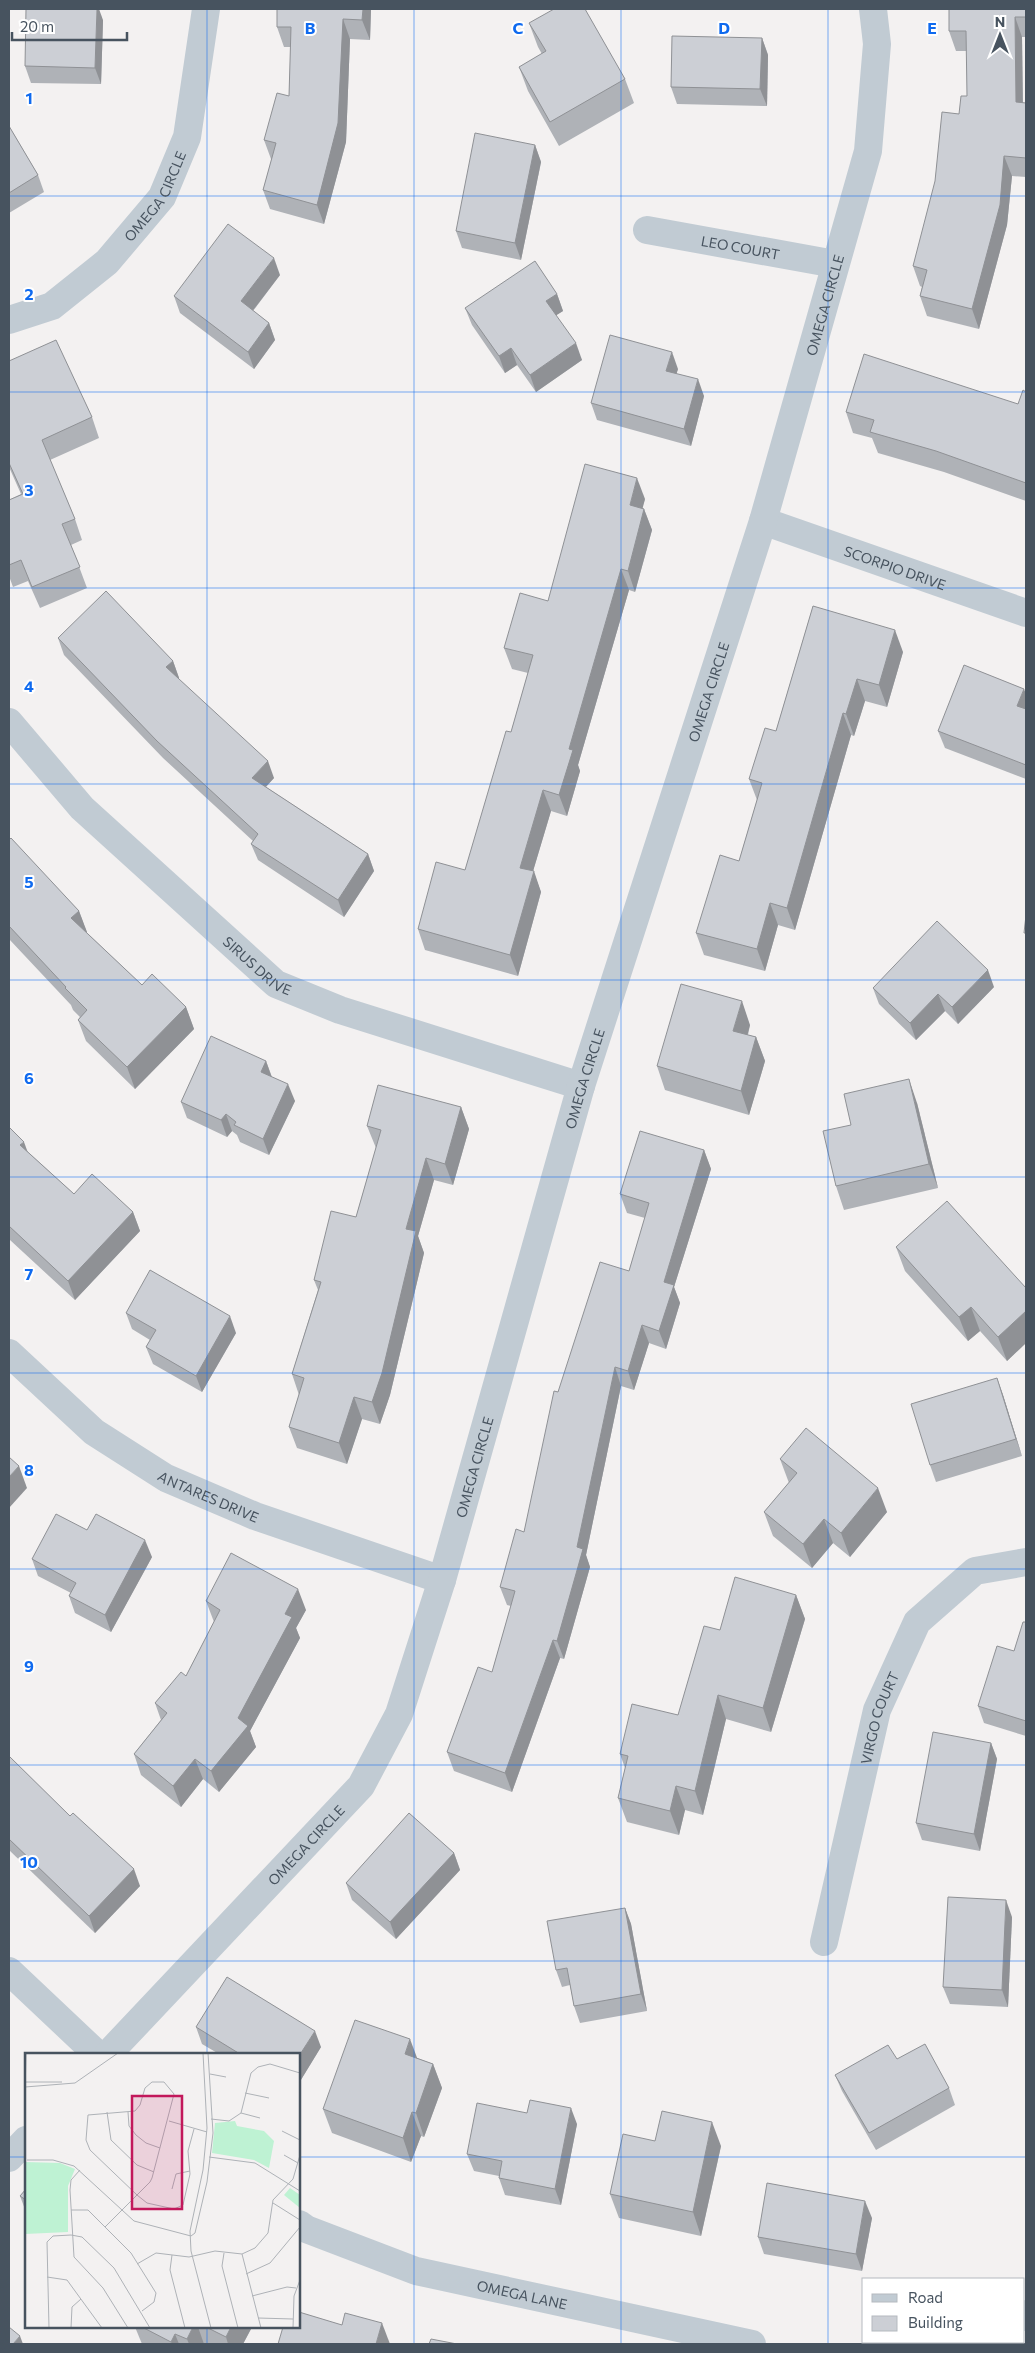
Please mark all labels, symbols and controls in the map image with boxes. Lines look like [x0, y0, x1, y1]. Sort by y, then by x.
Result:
scale bar [12, 10, 128, 42]
north arrow [975, 10, 1025, 60]
text: N [995, 13, 1005, 30]
text: 20 m [20, 17, 54, 35]
text: B [305, 18, 316, 37]
text: C [513, 18, 524, 37]
text: D [718, 18, 730, 37]
text: E [927, 18, 937, 37]
text: 1 [25, 88, 33, 107]
street label: OMEGA CIRCLE [120, 148, 189, 244]
street label: LEO COURT [700, 231, 781, 262]
street label: OMEGA CIRCLE [802, 253, 847, 357]
text: 2 [24, 284, 34, 303]
text: 3 [24, 480, 34, 499]
street label: SCORPIO DRIVE [842, 542, 948, 593]
street label: OMEGA CIRCLE [684, 640, 732, 744]
text: 4 [24, 676, 34, 695]
text: 5 [24, 872, 34, 891]
street label: SIRUS DRIVE [220, 932, 294, 998]
street label: OMEGA CIRCLE [561, 1026, 608, 1131]
text: 6 [24, 1068, 34, 1087]
text: 7 [25, 1264, 34, 1283]
street label: OMEGA CIRCLE [451, 1415, 496, 1520]
text: 8 [24, 1460, 34, 1479]
street label: ANTARES DRIVE [155, 1467, 262, 1525]
text: 9 [24, 1656, 34, 1675]
street label: VIRGO COURT [856, 1669, 902, 1766]
street label: OMEGA CIRCLE [264, 1801, 348, 1888]
text: 10 [20, 1852, 38, 1871]
inset map [25, 2053, 300, 2328]
street label: OMEGA LANE [475, 2276, 569, 2312]
legend [862, 2278, 1025, 2343]
text: Road [908, 2288, 943, 2306]
text: Building [908, 2313, 963, 2331]

